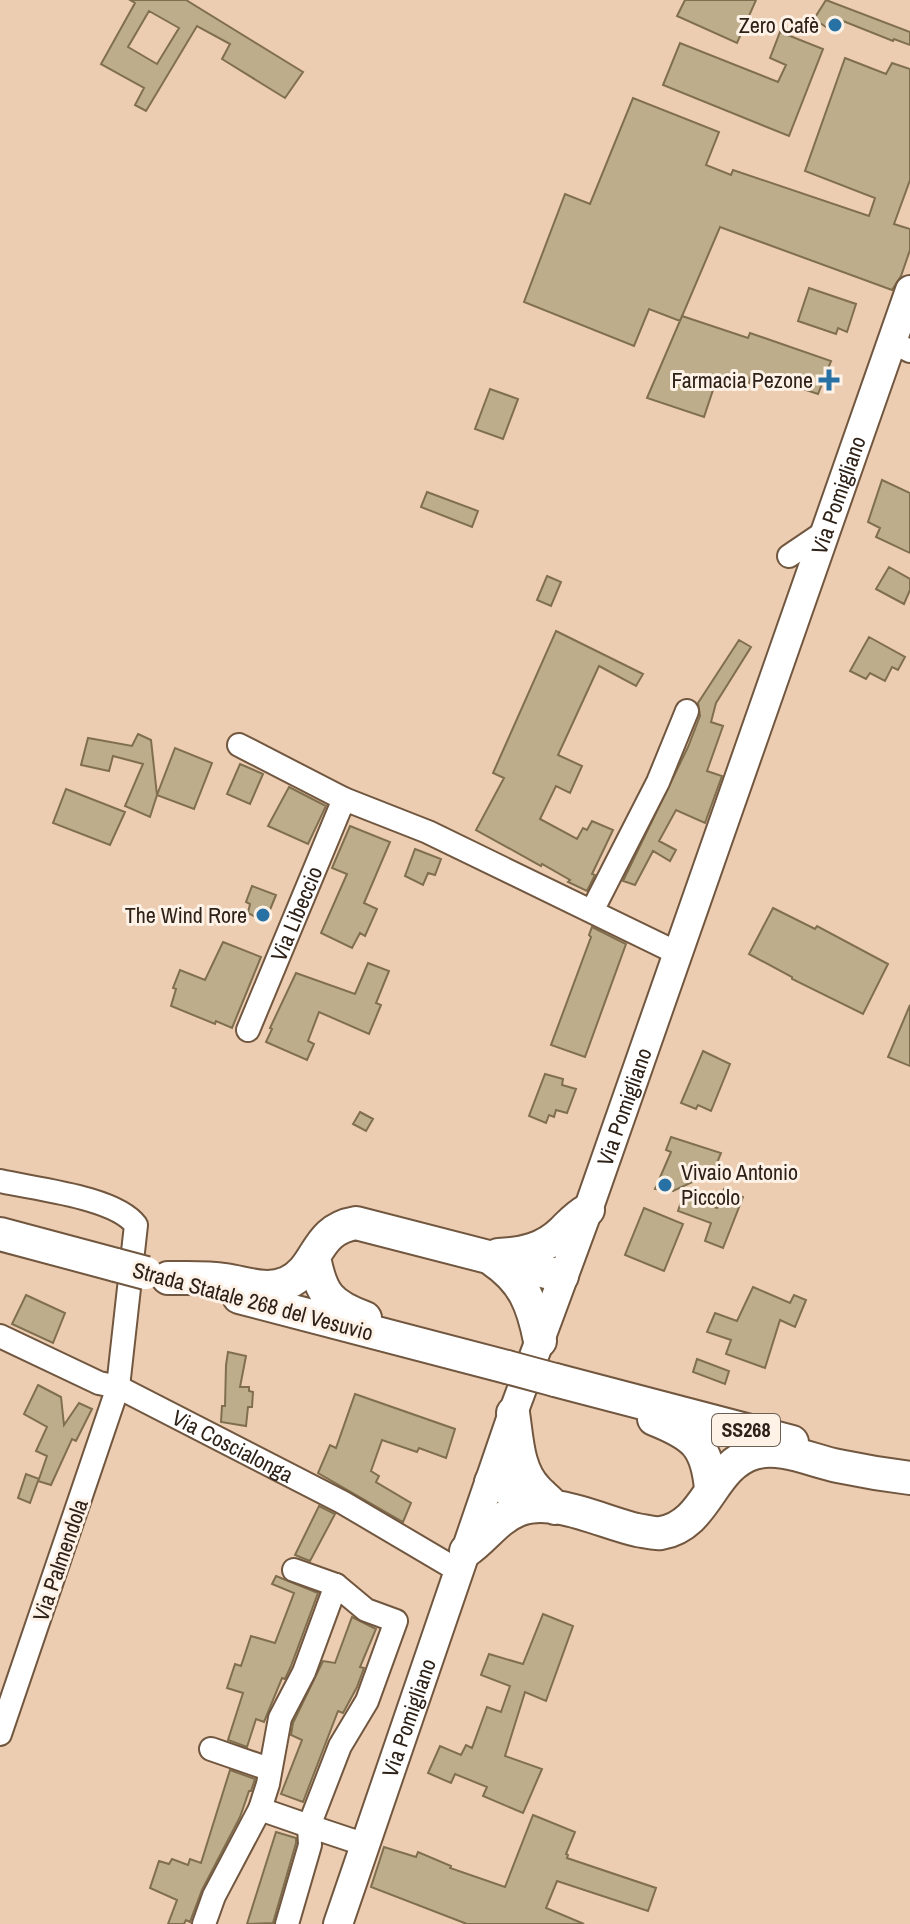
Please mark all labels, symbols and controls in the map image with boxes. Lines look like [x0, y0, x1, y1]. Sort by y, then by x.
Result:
place label: Zero Cafè [739, 10, 819, 40]
marker: Zero Cafè [826, 16, 844, 34]
place label: Farmacia Pezone [671, 365, 813, 395]
marker: Farmacia Pezone [820, 371, 838, 389]
street label: Via Pomigliano [804, 432, 873, 558]
street label: Via Libeccio [263, 862, 329, 966]
place label: The Wind Rore [125, 900, 247, 930]
marker: The Wind Rore [254, 906, 272, 924]
street label: Via Pomigliano [590, 1044, 659, 1170]
place label: Vivaio Antonio Piccolo [681, 1157, 798, 1212]
marker: Vivaio Antonio Piccolo [656, 1176, 674, 1194]
street label: Strada Statale 268 del Vesuvio [129, 1254, 377, 1348]
street label: Via Coscialonga [167, 1402, 298, 1489]
road number: SS268 [712, 1414, 780, 1446]
street label: Via Palmendola [25, 1495, 95, 1625]
street label: Via Pomigliano [374, 1655, 443, 1781]

